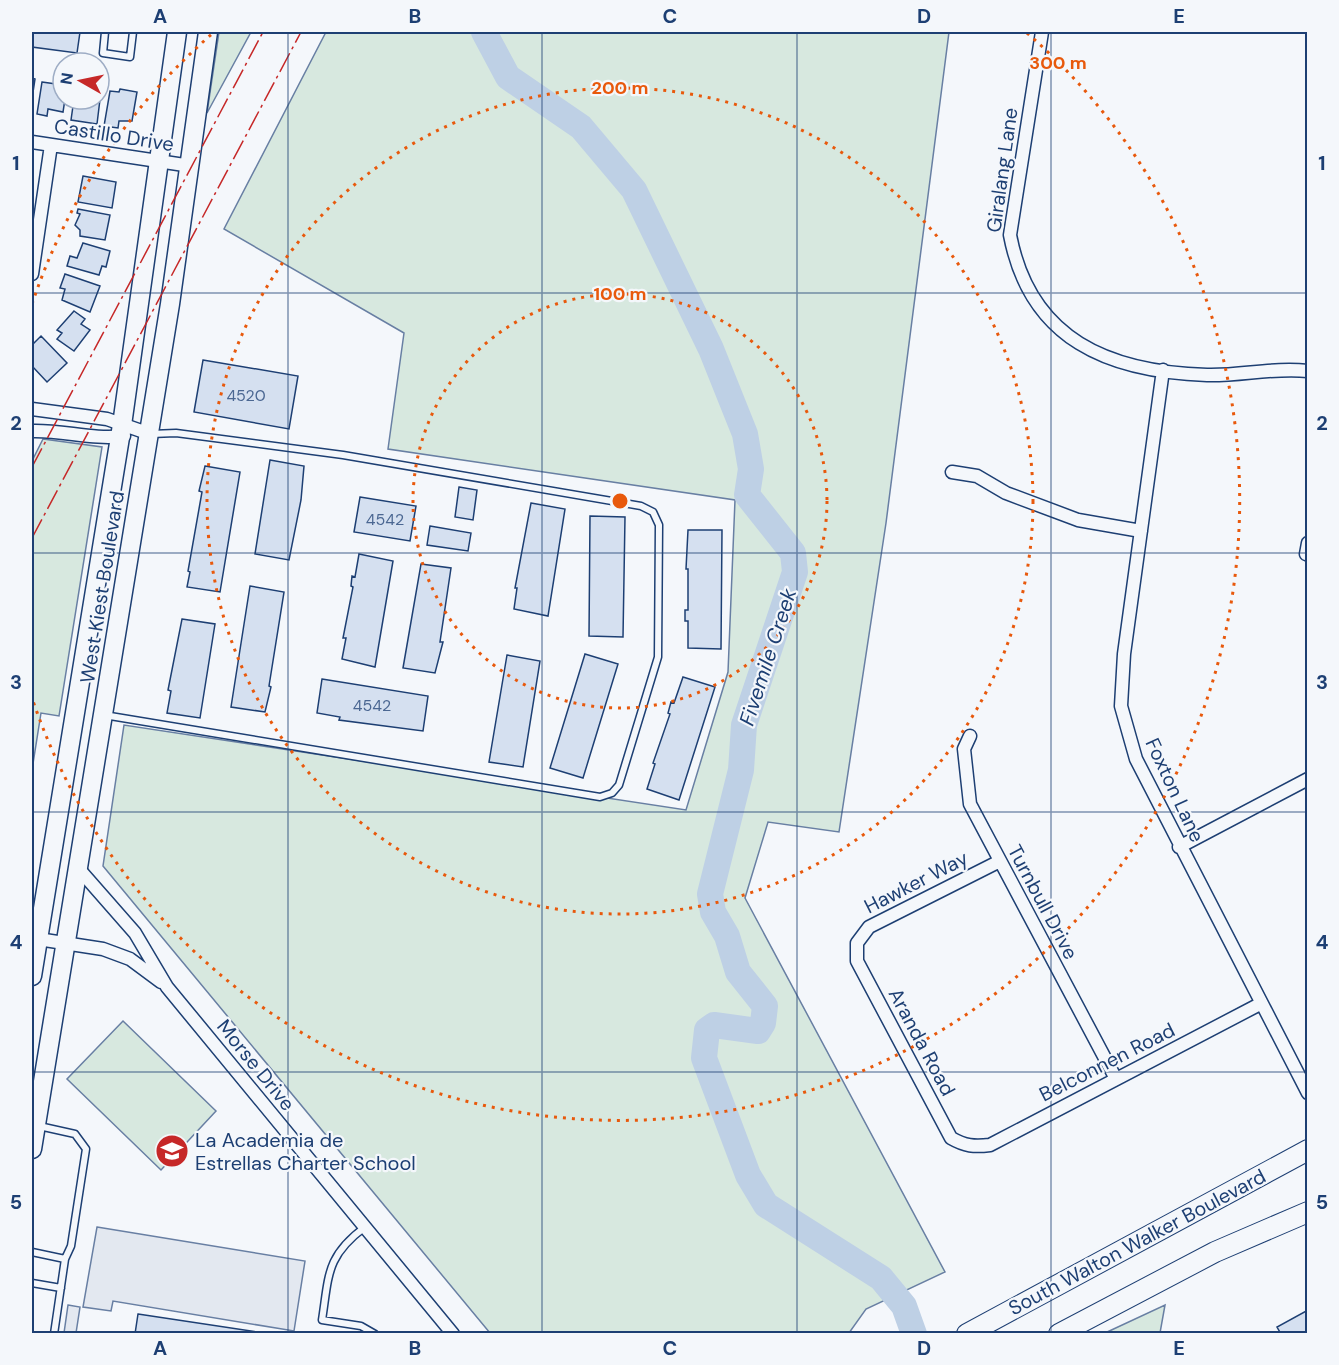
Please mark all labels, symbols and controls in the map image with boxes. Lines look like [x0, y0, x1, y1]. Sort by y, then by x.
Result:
text: A [153, 3, 167, 29]
text: B [409, 3, 421, 29]
text: C [663, 3, 677, 29]
text: D [917, 3, 931, 29]
text: E [1173, 3, 1185, 29]
north arrow [51, 51, 111, 111]
text: 300 m [1029, 51, 1087, 75]
text: N [55, 71, 78, 86]
text: 200 m [592, 76, 648, 100]
street label: Giralang Lane [980, 106, 1024, 234]
street label: Castillo Drive [52, 113, 176, 157]
text: 1 [12, 150, 20, 176]
text: 1 [1318, 150, 1326, 176]
text: 100 m [593, 282, 647, 306]
house number: 4520 [226, 385, 266, 406]
text: 2 [10, 410, 22, 436]
text: 2 [1316, 410, 1328, 436]
street label: West Kiest Boulevard [74, 489, 130, 685]
centre of rings [610, 491, 630, 511]
house number: 4542 [366, 509, 404, 530]
water label: Fivemile Creek [733, 585, 803, 729]
text: 3 [10, 669, 22, 695]
text: 3 [1316, 669, 1328, 695]
house number: 4542 [353, 695, 391, 716]
street label: Foxton Lane [1140, 734, 1210, 846]
street label: Turnbull Drive [1002, 840, 1084, 964]
street label: Hawker Way [860, 845, 972, 919]
text: 4 [10, 929, 23, 955]
text: 4 [1316, 929, 1329, 955]
street label: Aranda Road [883, 984, 961, 1100]
street label: Morse Drive [211, 1014, 301, 1116]
street label: Belconnen Road [1035, 1017, 1179, 1107]
place label: La Academia de Estrellas Charter School [195, 1127, 416, 1176]
school or university icon: La Academia de Estrellas Charter School [154, 1133, 190, 1169]
street label: South Walton Walker Boulevard [1004, 1163, 1270, 1321]
text: 5 [10, 1189, 22, 1215]
text: 5 [1316, 1189, 1328, 1215]
text: A [153, 1335, 167, 1361]
text: B [409, 1335, 421, 1361]
text: C [663, 1335, 677, 1361]
text: D [917, 1335, 931, 1361]
text: E [1173, 1335, 1185, 1361]

